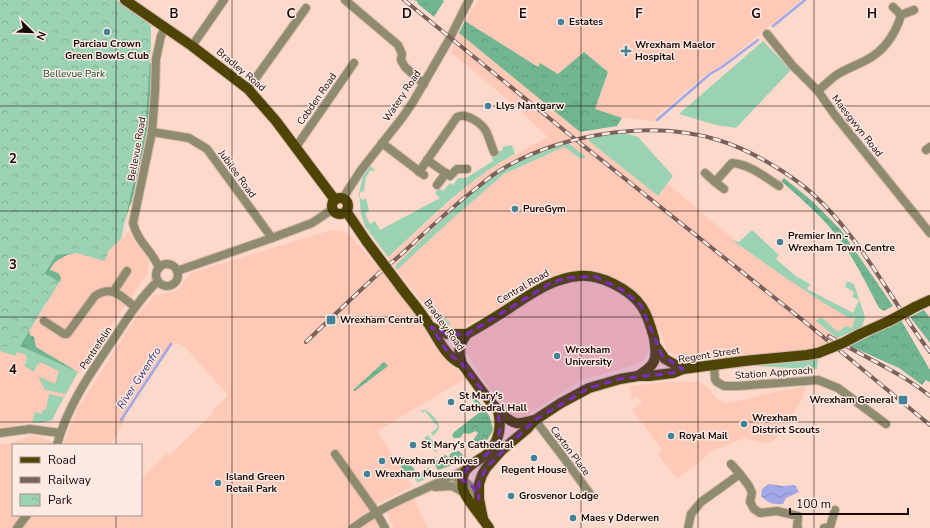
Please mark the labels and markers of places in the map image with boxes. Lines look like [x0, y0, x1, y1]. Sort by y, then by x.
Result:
place label: Estates [569, 15, 603, 29]
marker: Estates [556, 17, 566, 27]
marker: Parciau Crown Green Bowls Club [102, 27, 112, 37]
place label: Parciau Crown Green Bowls Club [65, 37, 149, 63]
place label: Wrexham Maelor Hospital [635, 38, 715, 64]
marker: Wrexham Maelor Hospital [620, 45, 632, 57]
place label: Llys Nantgarw [496, 99, 565, 113]
marker: Llys Nantgarw [483, 101, 493, 111]
place label: PureGym [523, 202, 566, 216]
marker: PureGym [510, 204, 520, 214]
place label: Premier Inn - Wrexham Town Centre [788, 229, 896, 255]
marker: Premier Inn - Wrexham Town Centre [775, 237, 785, 247]
place label: Wrexham Central [340, 313, 423, 327]
marker: Wrexham Central [325, 314, 337, 326]
place label: Wrexham University [565, 343, 613, 369]
marker: Wrexham University [552, 351, 562, 361]
place label: St Mary's Cathedral Hall [459, 389, 528, 415]
place label: Wrexham General [809, 393, 895, 407]
marker: Wrexham General [897, 394, 909, 406]
marker: St Mary's Cathedral Hall [446, 397, 456, 407]
place label: Wrexham District Scouts [752, 411, 820, 437]
marker: Wrexham District Scouts [739, 419, 749, 429]
place label: Royal Mail [679, 429, 729, 443]
marker: Royal Mail [666, 431, 676, 441]
place label: St Mary's Cathedral [421, 438, 514, 452]
marker: St Mary's Cathedral [408, 440, 418, 450]
marker: Regent House [529, 453, 539, 463]
place label: Wrexham Archives [390, 454, 478, 468]
marker: Wrexham Archives [377, 456, 387, 466]
place label: Regent House [501, 463, 567, 477]
place label: Wrexham Museum [375, 467, 463, 481]
marker: Wrexham Museum [362, 469, 372, 479]
place label: Island Green Retail Park [226, 470, 285, 496]
marker: Island Green Retail Park [213, 478, 223, 488]
place label: Grosvenor Lodge [519, 489, 599, 503]
marker: Grosvenor Lodge [506, 491, 516, 501]
place label: Maes y Dderwen [581, 511, 659, 525]
marker: Maes y Dderwen [568, 513, 578, 523]

